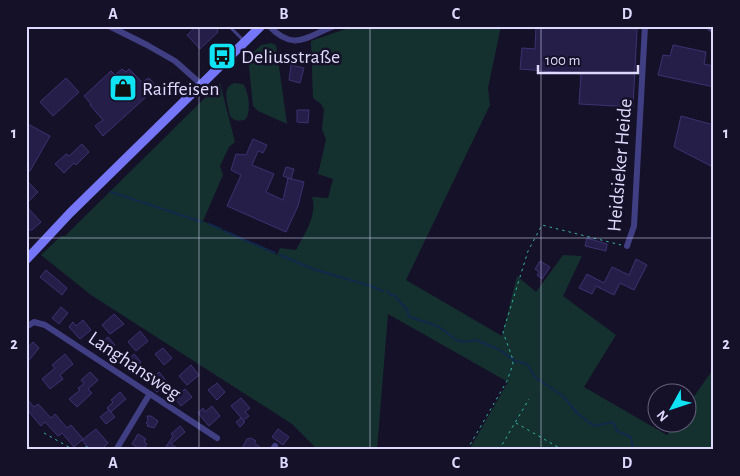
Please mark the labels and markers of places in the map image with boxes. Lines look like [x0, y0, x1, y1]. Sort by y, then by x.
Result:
bus stop icon: Deliusstraße [207, 41, 237, 71]
place label: Deliusstraße [241, 47, 340, 67]
shop icon: Raiffeisen [108, 73, 138, 103]
place label: Raiffeisen [142, 79, 220, 99]

